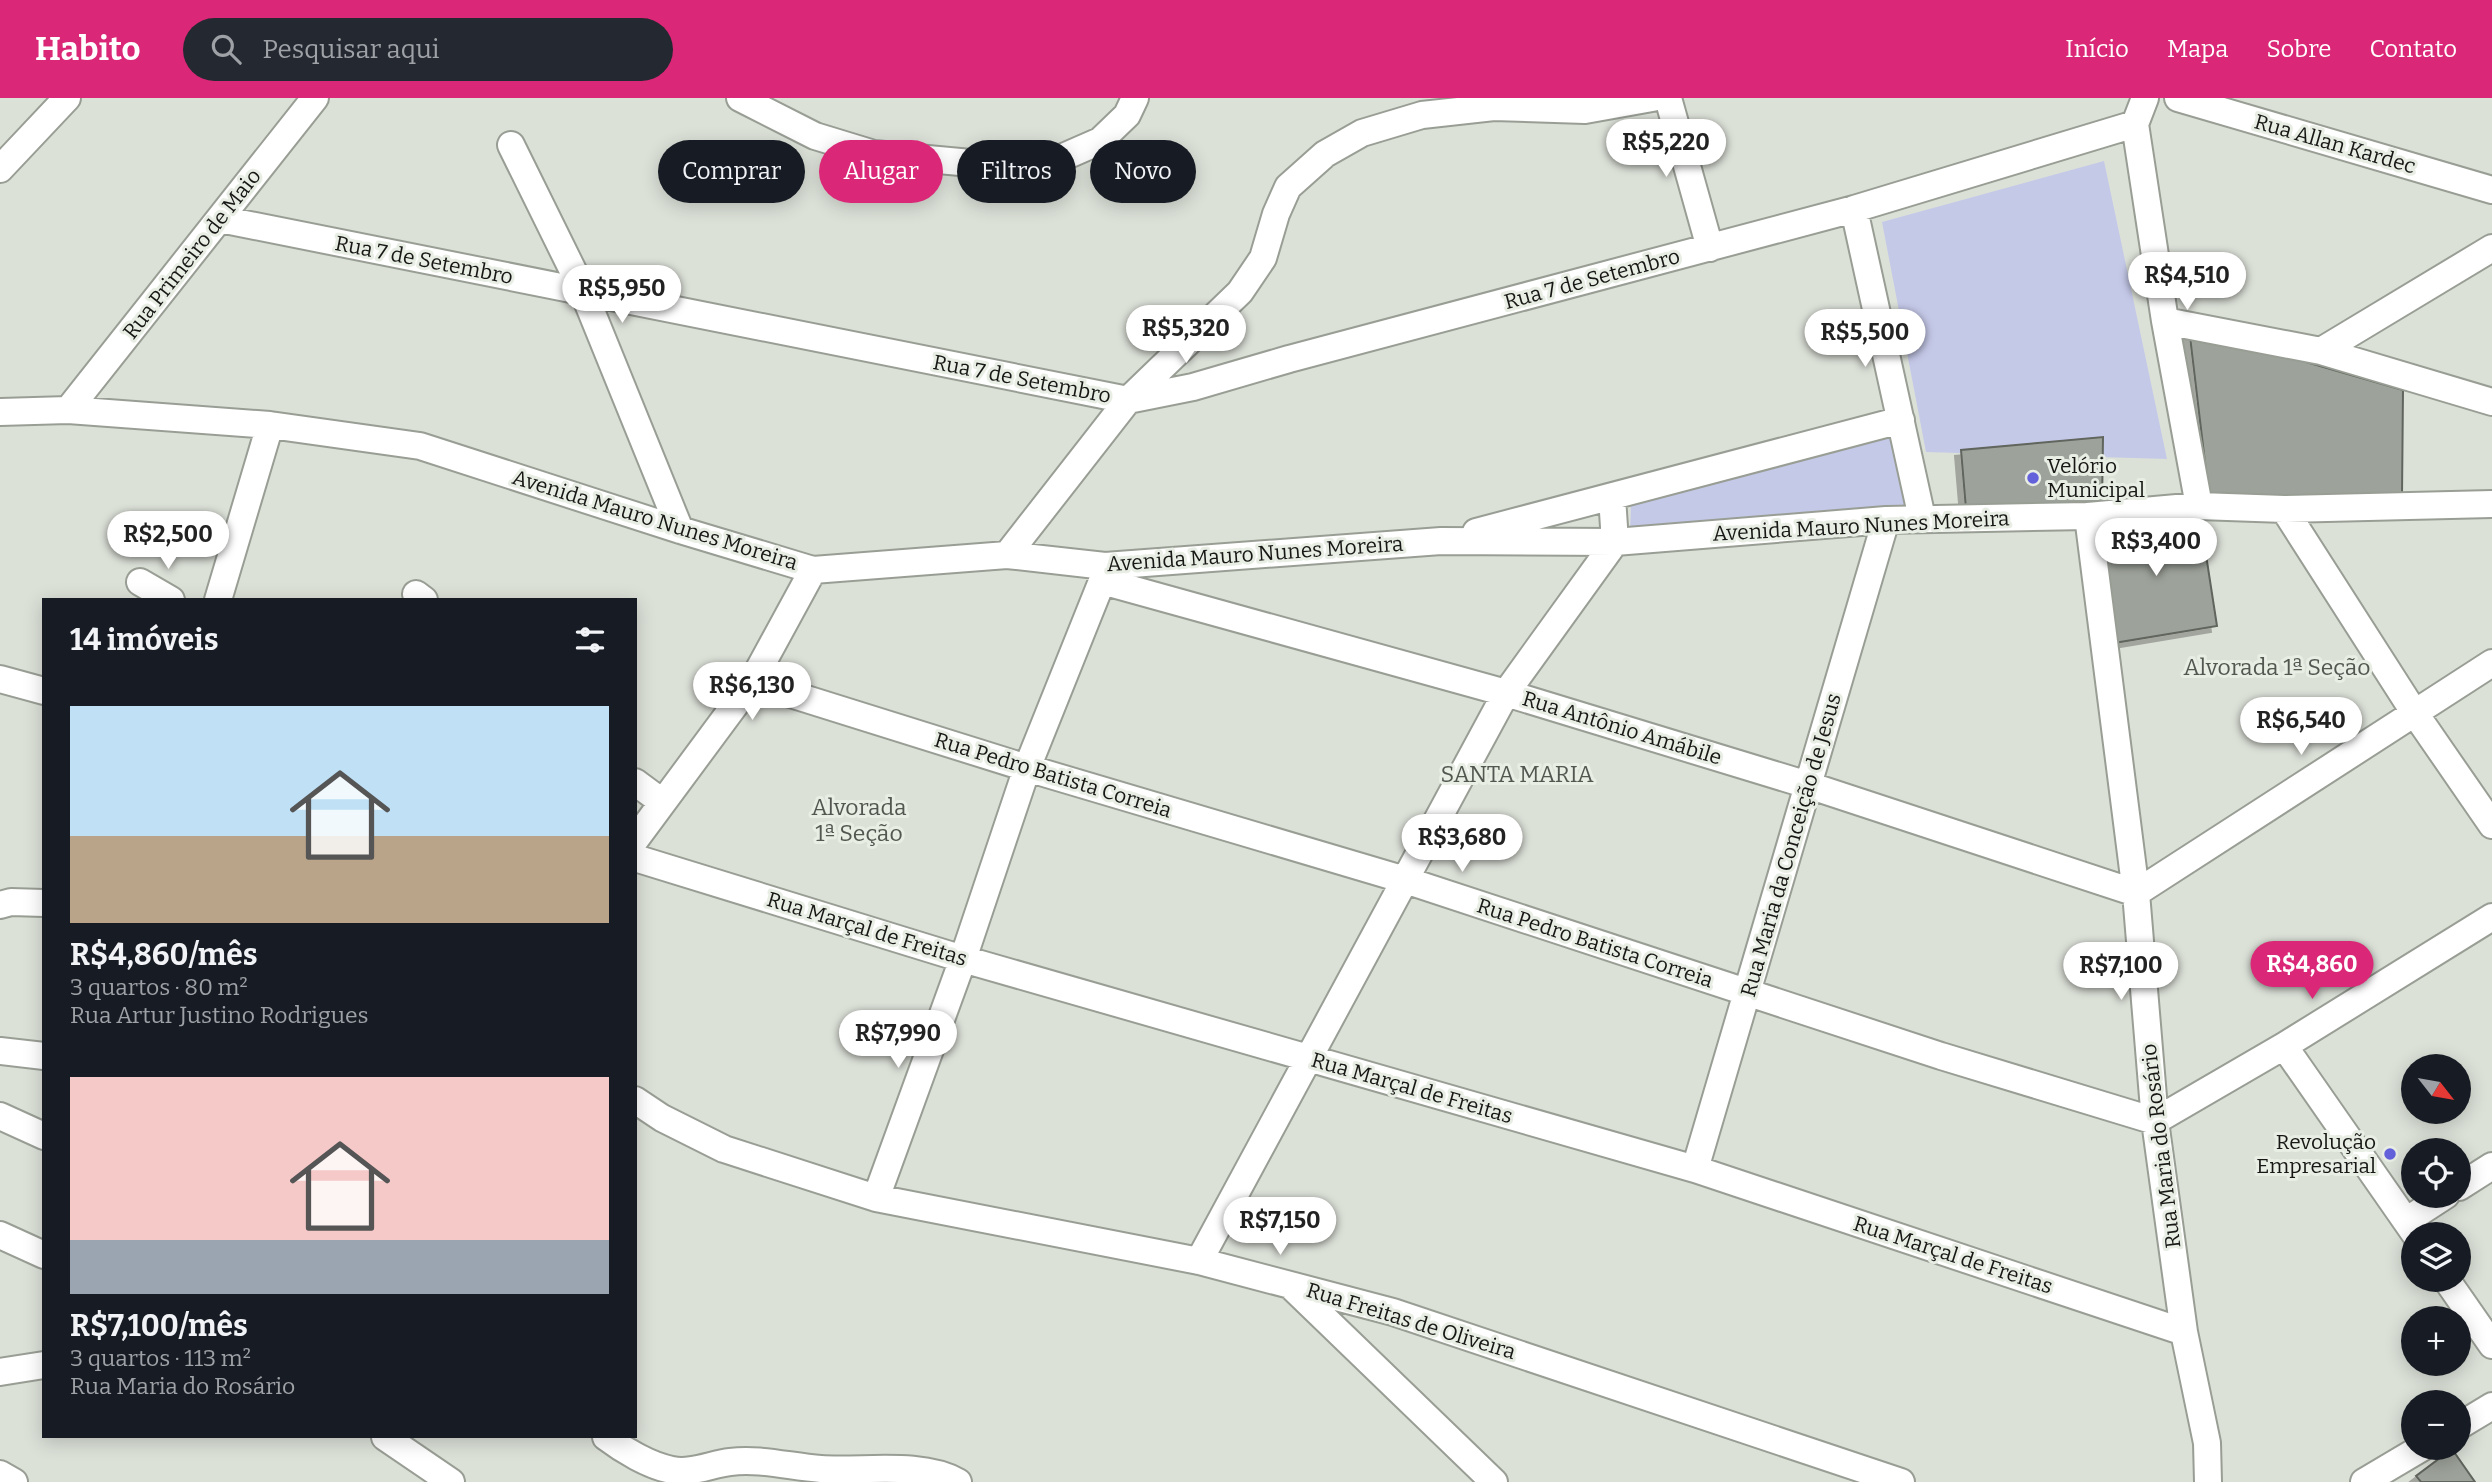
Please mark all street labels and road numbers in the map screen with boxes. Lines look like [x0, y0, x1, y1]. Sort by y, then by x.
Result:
street label: Rua Allan Kardec [2251, 109, 2419, 180]
street label: Rua Primeiro de Maio [117, 164, 267, 344]
street label: Rua 7 de Setembro [333, 230, 515, 290]
street label: Rua 7 de Setembro [1501, 243, 1683, 315]
street label: Rua 7 de Setembro [931, 349, 1113, 409]
street label: Avenida Mauro Nunes Moreira [509, 464, 801, 576]
street label: Avenida Mauro Nunes Moreira [1712, 505, 2011, 547]
street label: Avenida Mauro Nunes Moreira [1106, 531, 1405, 577]
street label: Rua Antônio Amábile [1519, 685, 1725, 771]
street label: Rua Maria da Conceição de Jesus [1735, 690, 1847, 1000]
street label: Rua Pedro Batista Correia [931, 727, 1175, 824]
street label: Rua Marçal de Freitas [764, 886, 970, 972]
street label: Rua Pedro Batista Correia [1474, 893, 1717, 994]
street label: Rua Maria do Rosário [2136, 1042, 2186, 1250]
street label: Rua Marçal de Freitas [1308, 1047, 1516, 1129]
street label: Rua Marçal de Freitas [1850, 1210, 2056, 1300]
street label: Rua Freitas de Oliveira [1303, 1277, 1519, 1365]

